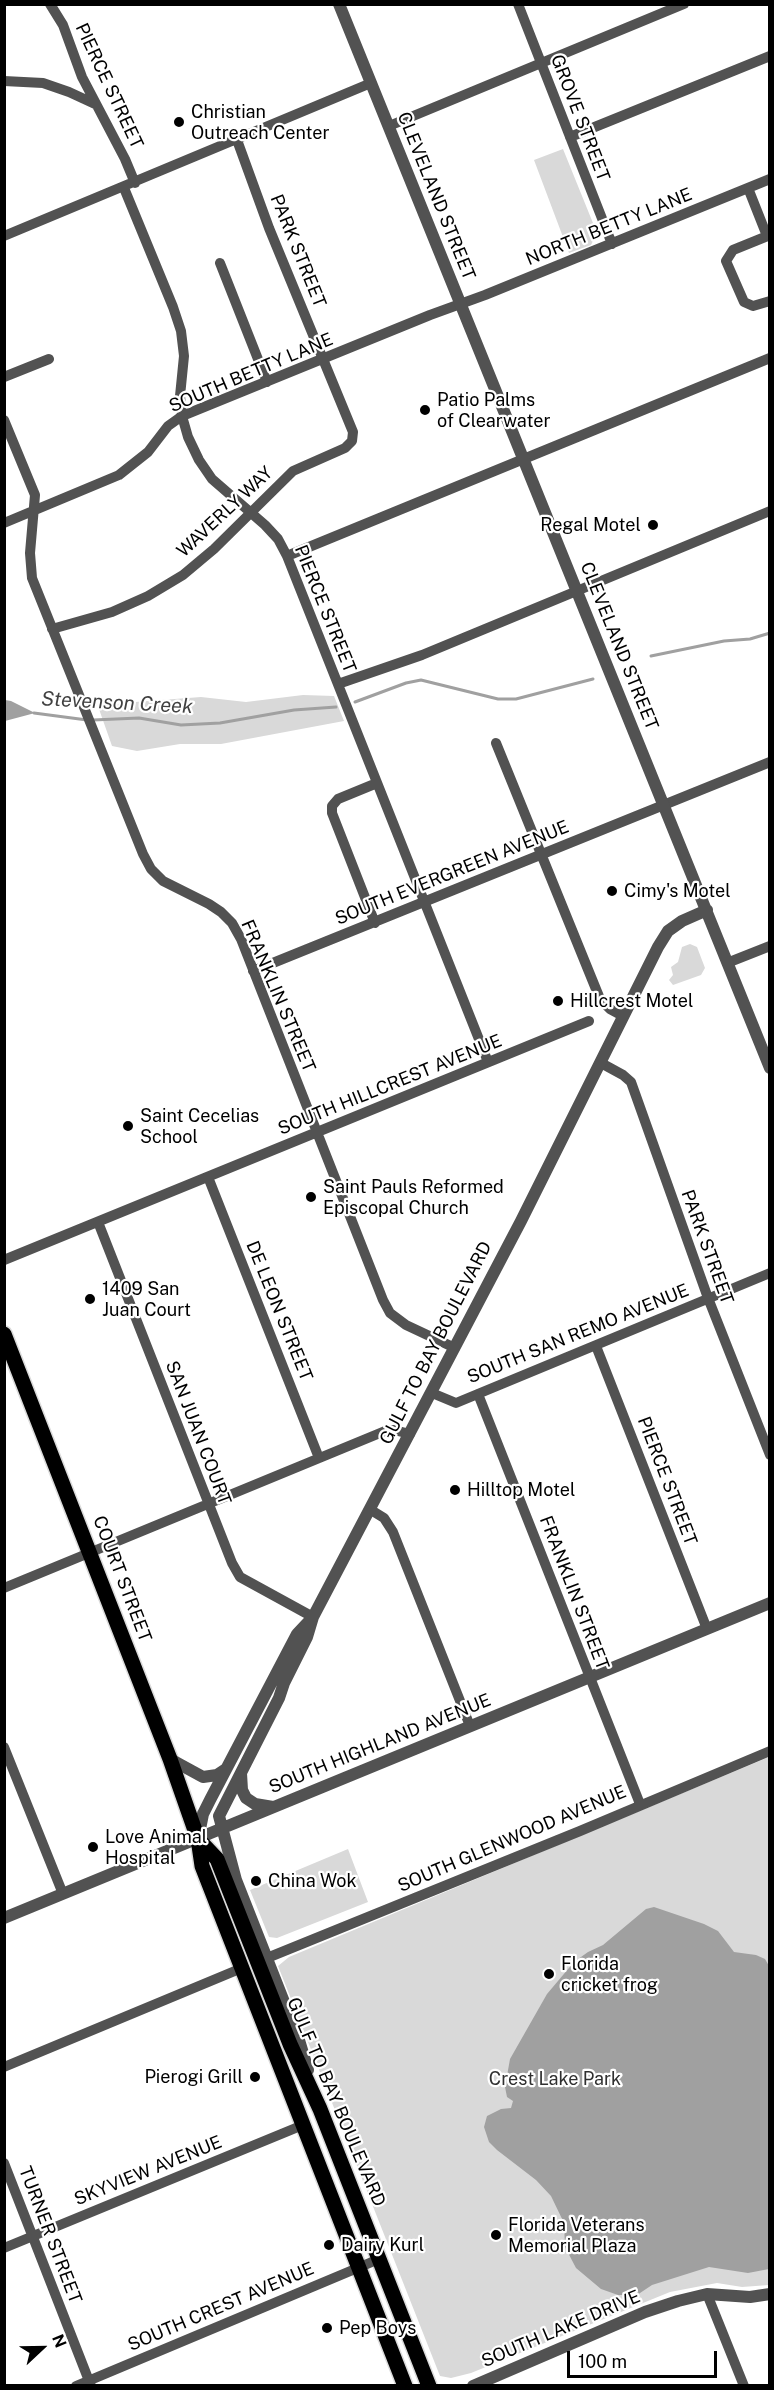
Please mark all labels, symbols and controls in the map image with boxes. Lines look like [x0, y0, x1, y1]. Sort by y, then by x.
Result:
street label: PIERCE STREET [71, 20, 147, 152]
street label: GROVE STREET [546, 52, 614, 184]
place label: Christian Outreach Center [191, 101, 330, 144]
street label: CLEVELAND STREET [392, 109, 480, 283]
marker: Christian Outreach Center [172, 115, 186, 129]
street label: NORTH BETTY LANE [523, 184, 695, 270]
street label: PARK STREET [265, 191, 331, 311]
street label: SOUTH BETTY LANE [166, 329, 336, 417]
place label: Patio Palms of Clearwater [437, 389, 550, 432]
marker: Patio Palms of Clearwater [418, 403, 432, 417]
street label: WAVERLY WAY [173, 462, 277, 562]
place label: Regal Motel [540, 514, 641, 536]
marker: Regal Motel [646, 518, 660, 532]
street label: PIERCE STREET [290, 542, 360, 676]
street label: CLEVELAND STREET [575, 559, 663, 733]
water label: Stevenson Creek [41, 687, 193, 719]
street label: SOUTH EVERGREEN AVENUE [332, 816, 572, 930]
place label: Cimy's Motel [624, 880, 731, 902]
marker: Cimy's Motel [605, 884, 619, 898]
street label: FRANKLIN STREET [236, 917, 320, 1075]
place label: Hillcrest Motel [570, 990, 694, 1012]
marker: Hillcrest Motel [551, 994, 565, 1008]
street label: SOUTH HILLCREST AVENUE [275, 1030, 505, 1140]
place label: Saint Cecelias School [140, 1105, 259, 1148]
marker: Saint Cecelias School [121, 1119, 135, 1133]
place label: Saint Pauls Reformed Episcopal Church [323, 1176, 504, 1218]
street label: PARK STREET [676, 1187, 738, 1307]
marker: Saint Pauls Reformed Episcopal Church [304, 1190, 318, 1204]
street label: DE LEON STREET [241, 1238, 317, 1384]
street label: GULF TO BAY BOULEVARD [375, 1238, 497, 1448]
place label: 1409 San Juan Court [102, 1278, 191, 1320]
street label: SOUTH SAN REMO AVENUE [464, 1280, 692, 1388]
marker: 1409 San Juan Court [83, 1292, 97, 1306]
street label: SAN JUAN COURT [161, 1358, 235, 1508]
street label: PIERCE STREET [633, 1414, 701, 1548]
place label: Hilltop Motel [467, 1479, 575, 1501]
marker: Hilltop Motel [448, 1483, 462, 1497]
street label: COURT STREET [88, 1513, 156, 1645]
street label: FRANKLIN STREET [535, 1513, 613, 1673]
street label: SOUTH HIGHLAND AVENUE [266, 1690, 494, 1798]
street label: SOUTH GLENWOOD AVENUE [394, 1781, 630, 1897]
place label: Love Animal Hospital [105, 1826, 207, 1868]
marker: Love Animal Hospital [86, 1840, 100, 1854]
place label: China Wok [268, 1870, 357, 1892]
marker: China Wok [249, 1874, 263, 1888]
place label: Florida cricket frog [561, 1953, 658, 1996]
marker: Florida cricket frog [542, 1967, 556, 1981]
street label: GULF TO BAY BOULEVARD [282, 1994, 390, 2210]
place label: Pierogi Grill [144, 2066, 243, 2088]
park label: Crest Lake Park [489, 2068, 621, 2090]
marker: Pierogi Grill [248, 2070, 262, 2084]
street label: SKYVIEW AVENUE [71, 2132, 225, 2210]
street label: TURNER STREET [14, 2163, 86, 2307]
place label: Florida Veterans Memorial Plaza [508, 2214, 645, 2256]
marker: Florida Veterans Memorial Plaza [489, 2228, 503, 2242]
place label: Dairy Kurl [341, 2234, 424, 2256]
marker: Dairy Kurl [322, 2238, 336, 2252]
street label: SOUTH CREST AVENUE [125, 2258, 317, 2356]
street label: SOUTH LAKE DRIVE [478, 2286, 644, 2372]
place label: Pep Boys [339, 2317, 416, 2339]
north arrow [12, 2318, 72, 2378]
marker: Pep Boys [320, 2321, 334, 2335]
text: N [48, 2332, 70, 2350]
scale bar [570, 2339, 720, 2377]
text: 100 m [578, 2351, 627, 2372]

